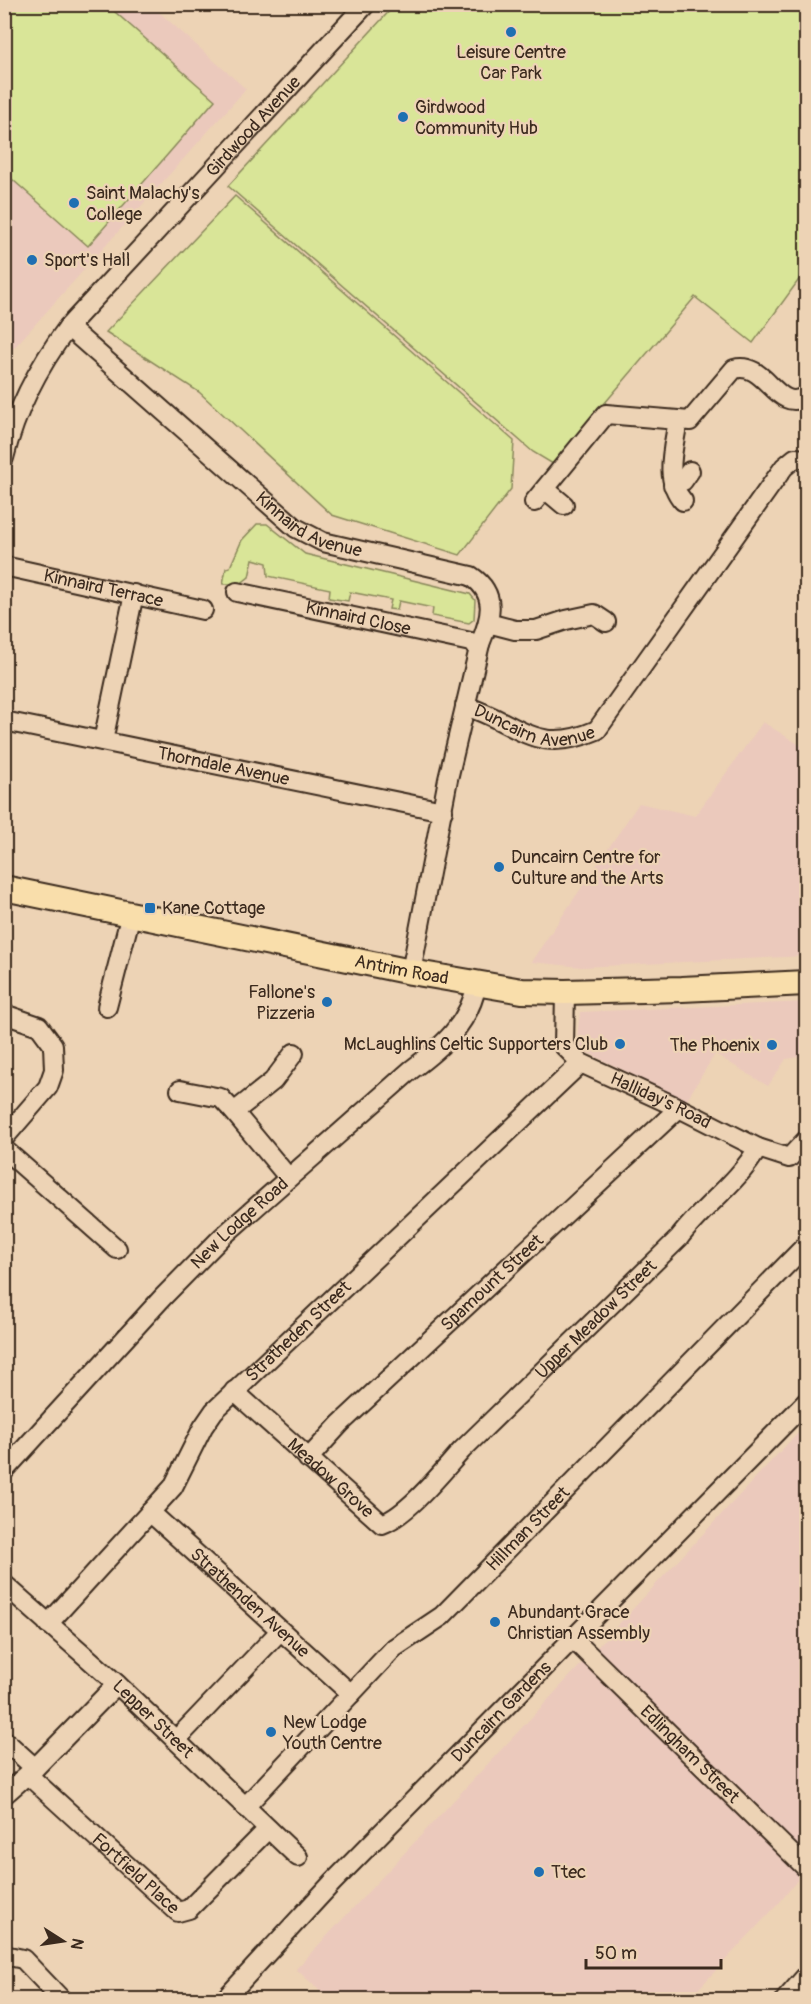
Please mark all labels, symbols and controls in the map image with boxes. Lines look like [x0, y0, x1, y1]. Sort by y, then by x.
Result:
marker: Leisure Centre Car Park [504, 25, 518, 39]
place label: Leisure Centre Car Park [456, 41, 566, 85]
street label: Girdwood Avenue [201, 71, 306, 182]
place label: Girdwood Community Hub [415, 96, 538, 140]
marker: Girdwood Community Hub [396, 110, 410, 124]
place label: Saint Malachy's College [86, 182, 200, 226]
marker: Saint Malachy's College [67, 196, 81, 210]
place label: Sport's Hall [44, 249, 130, 272]
marker: Sport's Hall [25, 253, 39, 267]
street label: Kinnaird Avenue [251, 486, 364, 562]
street label: Kinnaird Terrace [42, 564, 166, 612]
street label: Kinnaird Close [304, 596, 413, 640]
street label: Duncairn Avenue [471, 699, 598, 752]
street label: Thorndale Avenue [155, 741, 292, 791]
place label: Duncairn Centre for Culture and the Arts [511, 846, 663, 890]
marker: Duncairn Centre for Culture and the Arts [492, 860, 506, 874]
place label: Kane Cottage [162, 897, 265, 920]
marker: Kane Cottage [143, 901, 157, 915]
street label: Antrim Road [353, 949, 451, 990]
place label: Fallone's Pizzeria [248, 981, 315, 1025]
marker: Fallone's Pizzeria [320, 995, 334, 1009]
place label: McLaughlins Celtic Supporters Club [344, 1033, 608, 1056]
place label: The Phoenix [670, 1034, 760, 1057]
marker: McLaughlins Celtic Supporters Club [613, 1037, 627, 1051]
marker: The Phoenix [765, 1038, 779, 1052]
street label: Halliday's Road [607, 1067, 715, 1134]
street label: New Lodge Road [186, 1172, 293, 1274]
street label: Spamount Street [436, 1228, 549, 1336]
street label: Upper Meadow Street [530, 1254, 662, 1384]
street label: Stratheden Street [241, 1275, 356, 1387]
street label: Meadow Grove [282, 1433, 379, 1523]
street label: Hillman Street [481, 1481, 575, 1576]
street label: Strathenden Avenue [185, 1543, 315, 1663]
place label: Abundant Grace Christian Assembly [507, 1601, 650, 1645]
marker: Abundant Grace Christian Assembly [488, 1615, 502, 1629]
street label: Duncairn Gardens [446, 1656, 556, 1767]
street label: Lepper Street [108, 1674, 199, 1763]
street label: Edlingham Street [635, 1700, 745, 1808]
place label: New Lodge Youth Centre [282, 1711, 382, 1755]
marker: New Lodge Youth Centre [264, 1725, 278, 1739]
street label: Fortfield Place [87, 1828, 184, 1919]
place label: Ttec [551, 1861, 586, 1884]
marker: Ttec [532, 1865, 546, 1879]
north arrow [33, 1911, 93, 1971]
scale bar [586, 1932, 721, 1970]
text: N [66, 1937, 88, 1951]
text: 50 m [595, 1942, 637, 1965]

